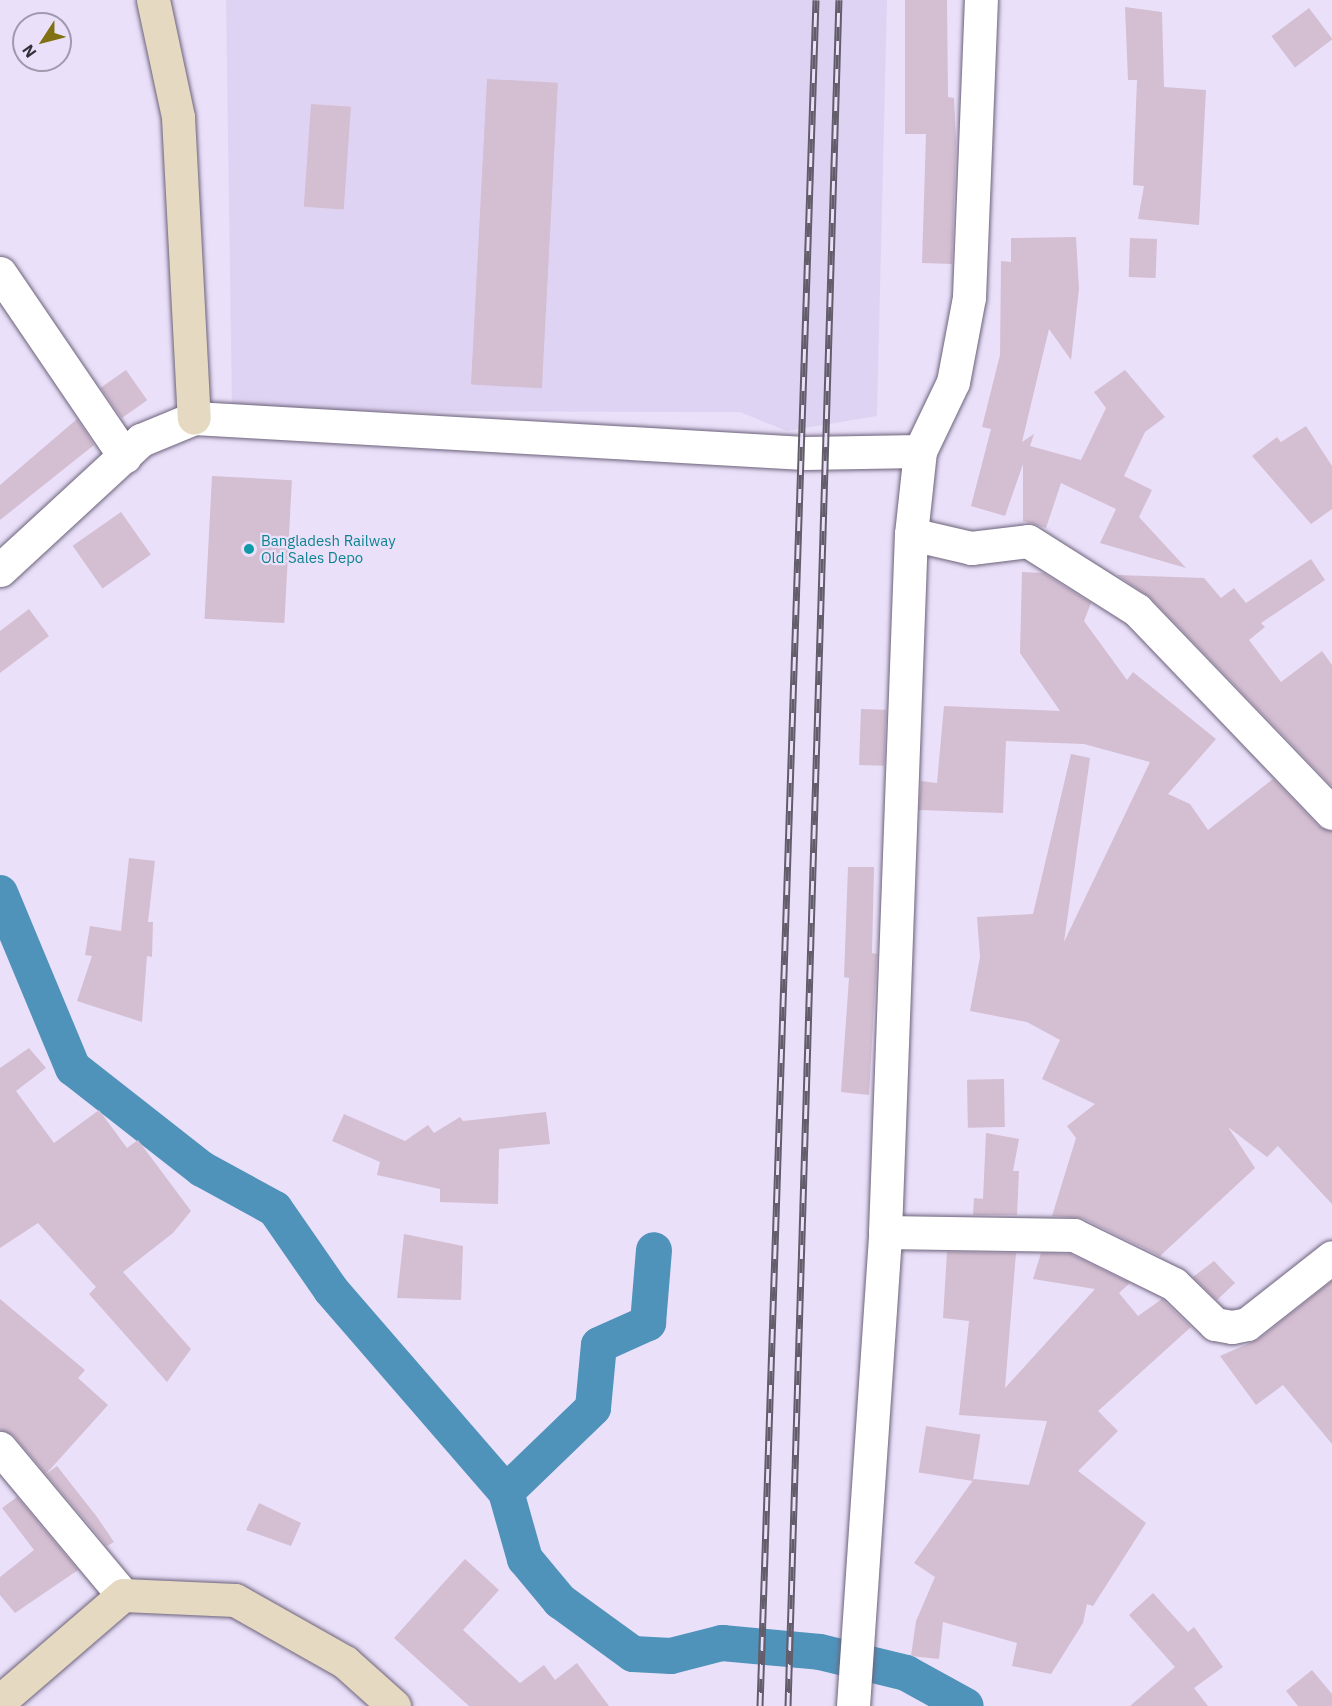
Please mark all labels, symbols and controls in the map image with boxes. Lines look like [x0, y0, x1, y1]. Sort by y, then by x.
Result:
north arrow [12, 12, 72, 72]
text: N [18, 41, 41, 62]
place label: Bangladesh Railway Old Sales Depo [261, 531, 396, 566]
marker: Bangladesh Railway Old Sales Depo [242, 542, 256, 556]

